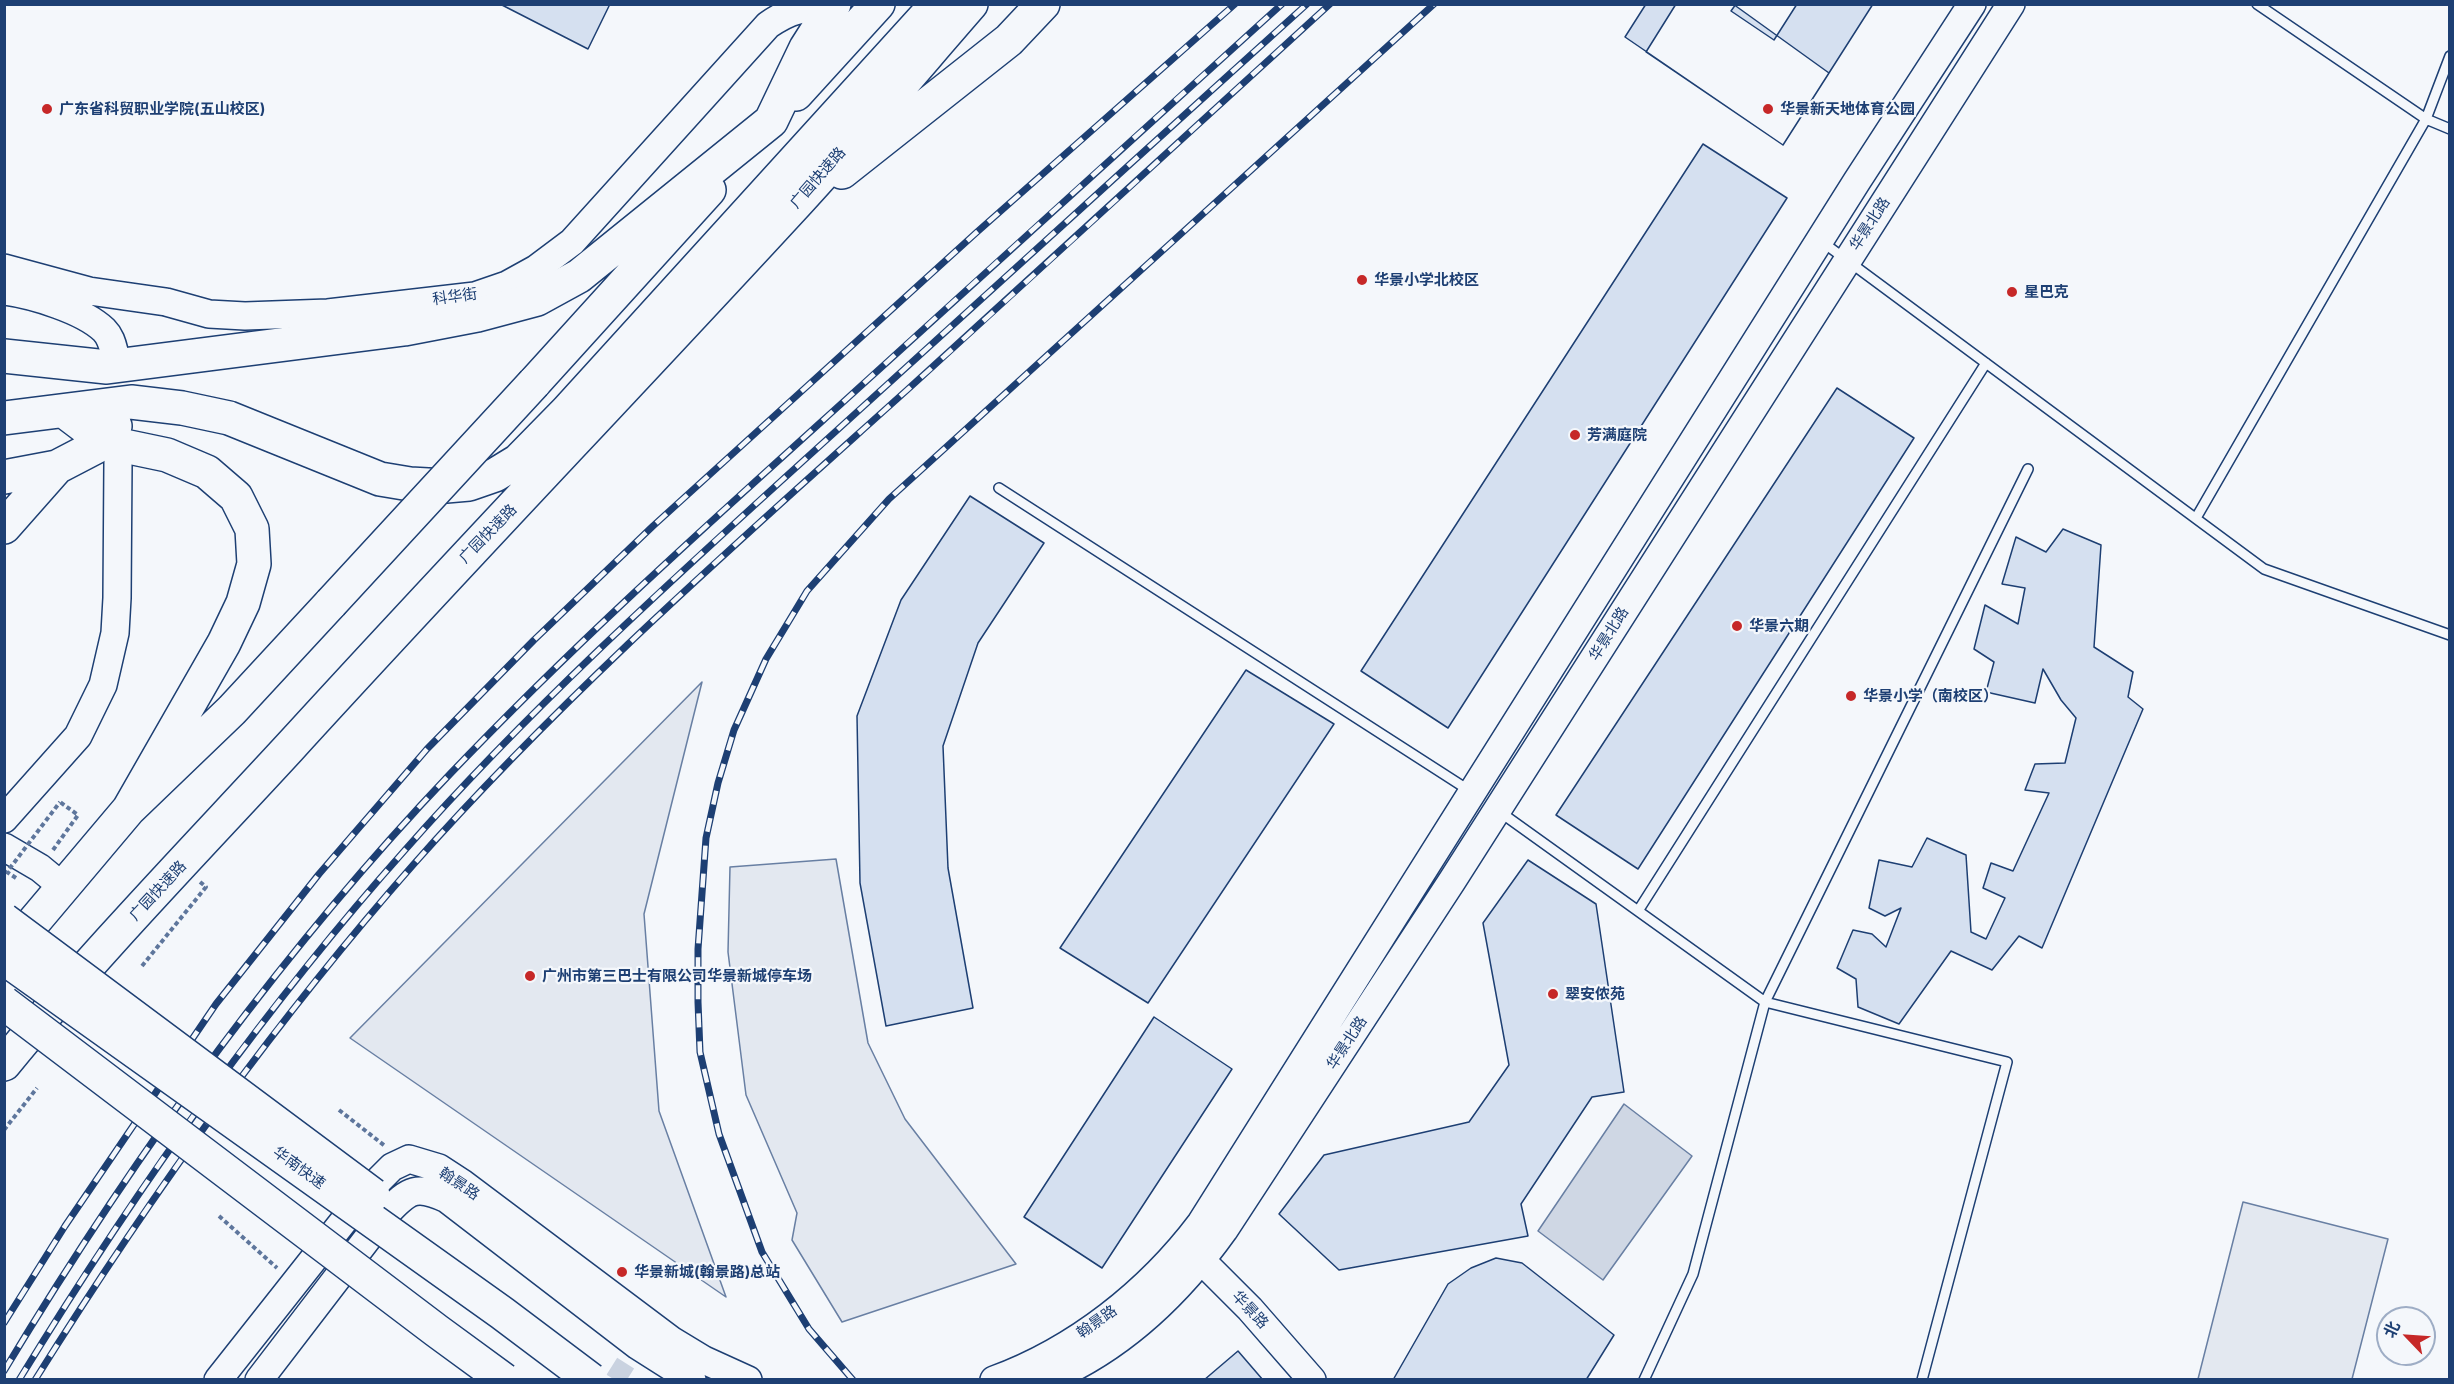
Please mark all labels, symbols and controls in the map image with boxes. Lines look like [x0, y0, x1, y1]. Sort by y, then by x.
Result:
place label: 广东省科贸职业学院(五山校区) [59, 100, 265, 118]
place label: 华景新天地体育公园 [1780, 100, 1915, 118]
marker: 广东省科贸职业学院(五山校区) [40, 102, 54, 116]
marker: 华景新天地体育公园 [1761, 102, 1775, 116]
street label: 广园快速路 [787, 144, 849, 212]
street label: 华景北路 [1846, 194, 1894, 254]
place label: 华景小学北校区 [1374, 271, 1479, 289]
marker: 华景小学北校区 [1355, 273, 1369, 287]
place label: 星巴克 [2024, 283, 2069, 301]
street label: 科华街 [431, 285, 479, 309]
marker: 星巴克 [2005, 285, 2019, 299]
place label: 芳满庭院 [1587, 426, 1647, 444]
marker: 芳满庭院 [1568, 428, 1582, 442]
street label: 广园快速路 [455, 501, 521, 567]
street label: 华景北路 [1585, 604, 1633, 664]
place label: 华景六期 [1749, 617, 1809, 635]
marker: 华景六期 [1730, 619, 1744, 633]
place label: 华景小学（南校区） [1863, 687, 1998, 705]
marker: 华景小学（南校区） [1844, 689, 1858, 703]
street label: 广园快速路 [126, 857, 190, 925]
place label: 广州市第三巴士有限公司华景新城停车场 [542, 967, 812, 985]
marker: 广州市第三巴士有限公司华景新城停车场 [523, 969, 537, 983]
place label: 翠安侬苑 [1565, 985, 1625, 1003]
marker: 翠安侬苑 [1546, 987, 1560, 1001]
street label: 华景北路 [1323, 1013, 1371, 1073]
street label: 华南快速 [269, 1143, 329, 1193]
street label: 翰景路 [435, 1164, 483, 1204]
place label: 华景新城(翰景路)总站 [634, 1263, 780, 1281]
marker: 华景新城(翰景路)总站 [615, 1265, 629, 1279]
street label: 华景路 [1228, 1287, 1272, 1333]
street label: 翰景路 [1073, 1302, 1121, 1342]
north arrow [2376, 1306, 2436, 1366]
text: 北 [2379, 1318, 2404, 1341]

